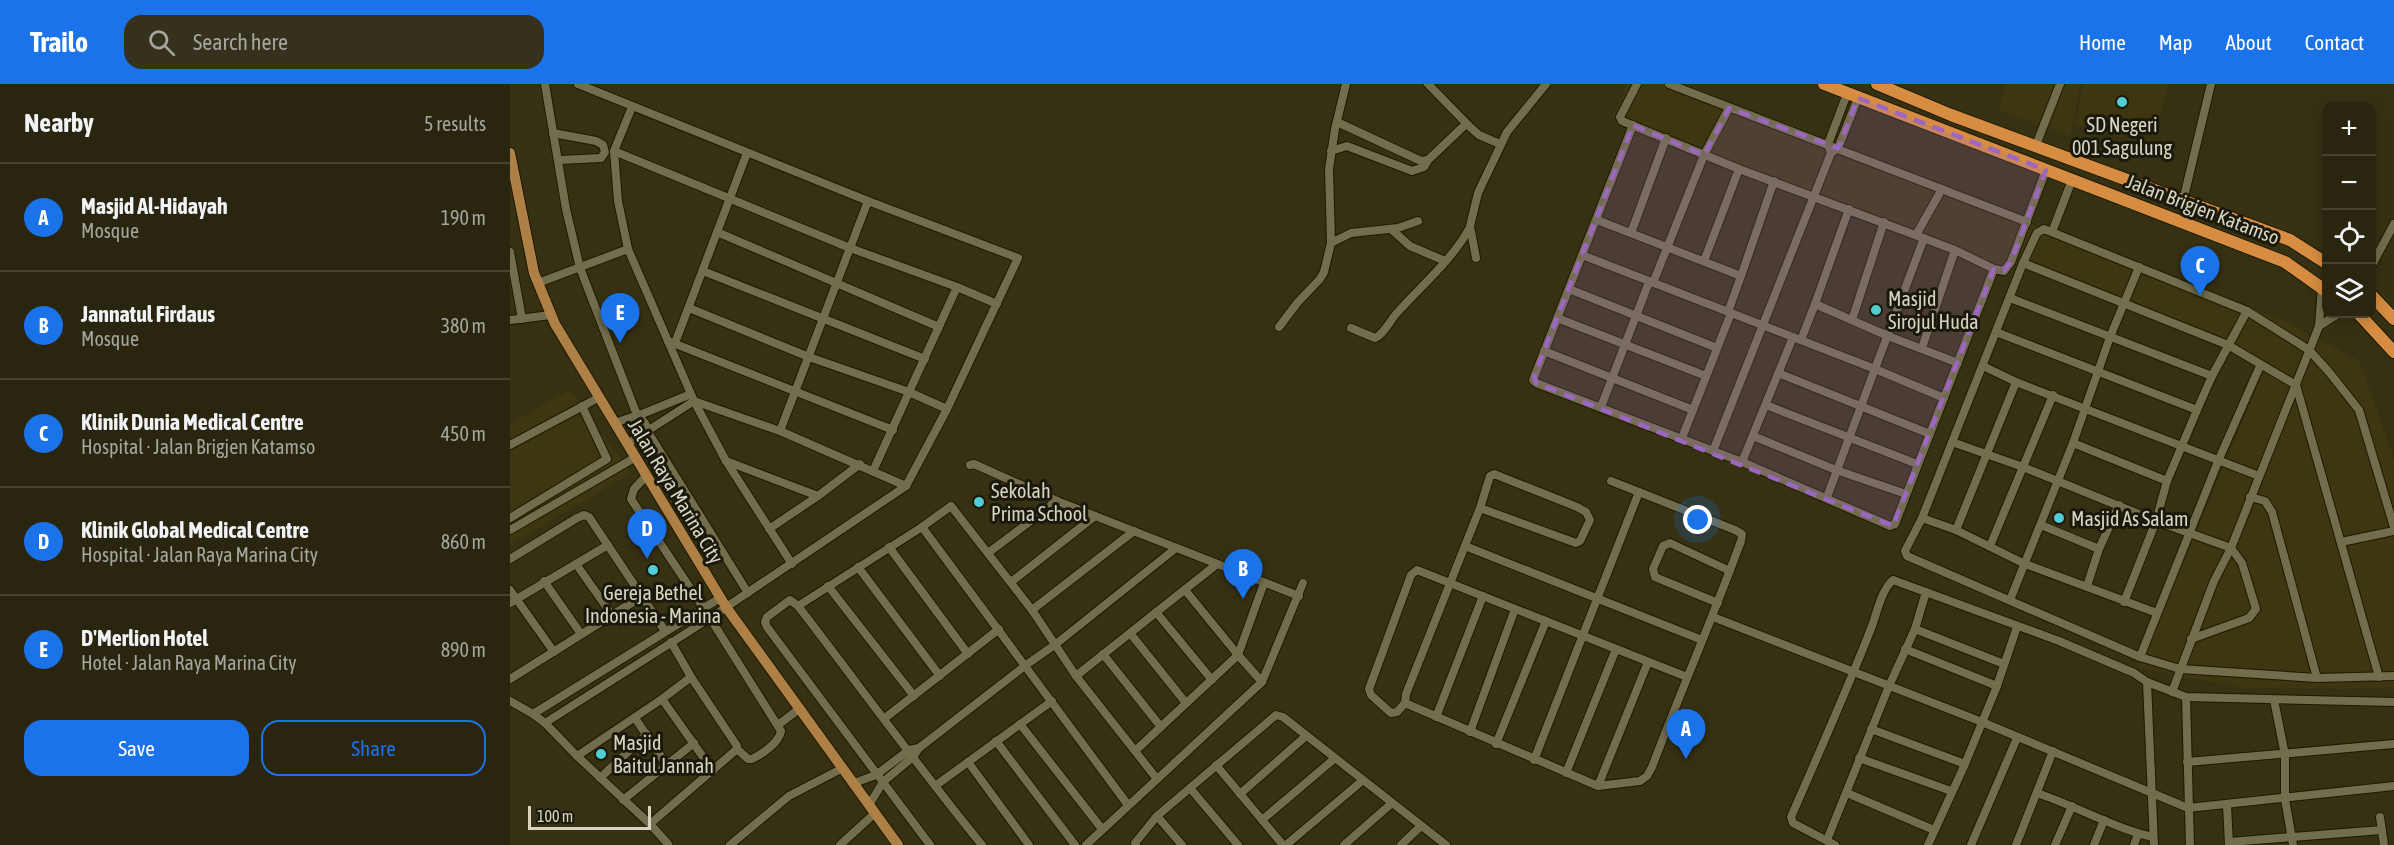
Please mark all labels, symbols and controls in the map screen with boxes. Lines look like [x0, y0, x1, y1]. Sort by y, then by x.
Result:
search box [124, 15, 544, 69]
text: Trailo [30, 26, 88, 58]
icon: search [145, 26, 178, 59]
text: Search here [193, 29, 288, 55]
text: Home [2079, 30, 2126, 54]
text: Map [2159, 30, 2193, 54]
text: About [2226, 30, 2272, 54]
text: Contact [2305, 30, 2364, 54]
marker: SD Negeri 001 Sagulung [2115, 95, 2129, 109]
map controls [2322, 102, 2376, 318]
button: + [2322, 102, 2376, 156]
text: Nearby [24, 108, 94, 138]
text: 5 results [424, 112, 486, 135]
place label: SD Negeri 001 Sagulung [2072, 113, 2172, 159]
button: − [2322, 156, 2376, 210]
street label: Jalan Brigjen Katamso [2123, 169, 2283, 249]
text: Masjid Al-Hidayah [81, 193, 228, 219]
text: A [39, 206, 48, 229]
text: 190 m [441, 206, 486, 229]
button: locate [2322, 210, 2376, 264]
text: Mosque [81, 219, 139, 242]
pin: C [2180, 246, 2220, 296]
button: layers [2322, 264, 2376, 318]
place label: Masjid Sirojul Huda [1888, 287, 1979, 333]
pin: E [600, 294, 640, 343]
text: Jannatul Firdaus [81, 301, 215, 327]
marker: Masjid Sirojul Huda [1869, 303, 1883, 317]
text: B [39, 314, 48, 337]
text: 380 m [441, 314, 486, 337]
text: Mosque [81, 327, 139, 350]
text: Klinik Dunia Medical Centre [81, 409, 304, 435]
street label: Jalan Raya Marina City [624, 415, 728, 567]
text: C [39, 422, 48, 445]
text: 450 m [441, 422, 486, 445]
text: Hospital · Jalan Brigjen Katamso [81, 435, 315, 458]
place label: Sekolah Prima School [991, 479, 1088, 525]
marker: Sekolah Prima School [972, 495, 986, 509]
your location [1683, 505, 1712, 534]
place label: Masjid As Salam [2071, 507, 2188, 530]
pin: D [628, 510, 666, 559]
marker: Masjid As Salam [2052, 511, 2066, 525]
text: Klinik Global Medical Centre [81, 517, 309, 543]
text: D [38, 530, 49, 553]
text: 860 m [441, 530, 486, 553]
text: Hospital · Jalan Raya Marina City [81, 543, 318, 566]
pin: B [1224, 550, 1262, 599]
marker: Gereja Bethel Indonesia - Marina [646, 563, 660, 577]
place label: Gereja Bethel Indonesia - Marina [585, 581, 721, 627]
text: D'Merlion Hotel [81, 625, 208, 651]
text: E [39, 638, 48, 661]
text: 890 m [441, 638, 486, 661]
text: Hotel · Jalan Raya Marina City [81, 651, 296, 674]
pin: A [1666, 710, 1706, 759]
button: Save [24, 720, 249, 776]
button: Share [261, 720, 486, 776]
place label: Masjid Baitul Jannah [613, 731, 714, 777]
marker: Masjid Baitul Jannah [594, 747, 608, 761]
scale bar [528, 803, 651, 830]
text: 100 m [537, 807, 573, 825]

